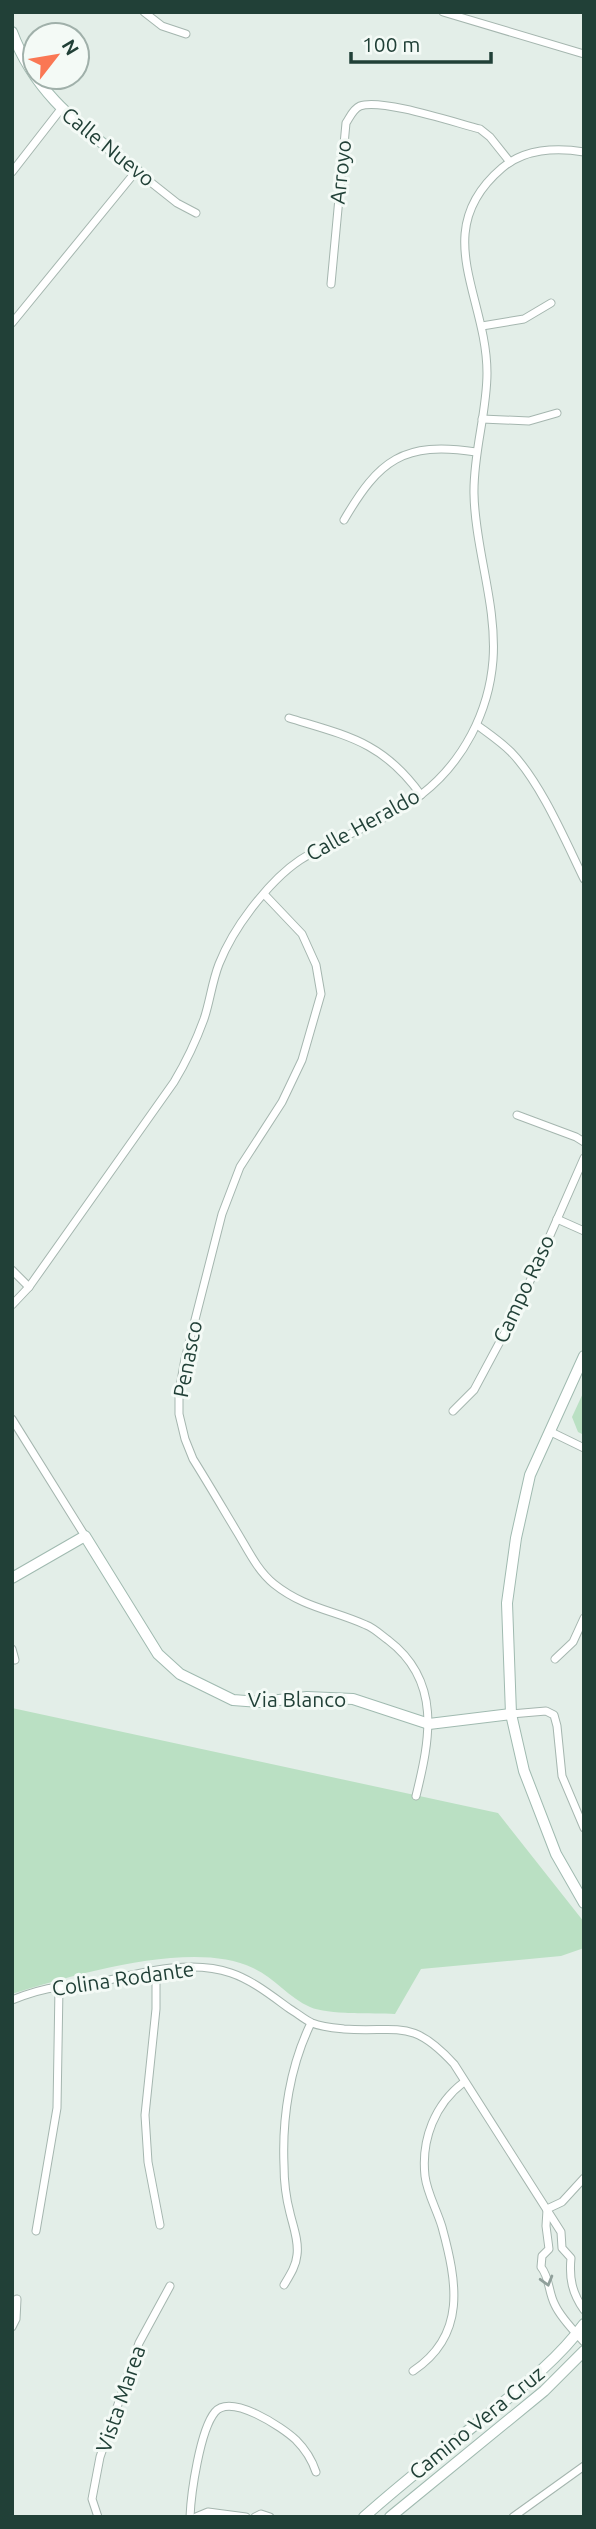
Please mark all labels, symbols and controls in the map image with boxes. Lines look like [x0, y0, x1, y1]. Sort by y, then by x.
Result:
north arrow [21, 21, 91, 91]
scale bar [351, 21, 491, 65]
text: 100 m [362, 32, 420, 56]
text: N [57, 35, 84, 59]
street label: Calle Nuevo [57, 102, 160, 191]
street label: Arroyo [325, 139, 355, 205]
street label: Calle Heraldo [302, 783, 423, 865]
street label: Campo Raso [488, 1231, 559, 1346]
street label: Penasco [168, 1318, 206, 1399]
street label: Via Blanco [248, 1687, 346, 1711]
street label: Colina Rodante [50, 1956, 196, 2000]
one-way arrow [539, 2275, 553, 2287]
street label: Vista Marea [91, 2342, 150, 2455]
street label: Camino Vera Cruz [404, 2361, 549, 2484]

